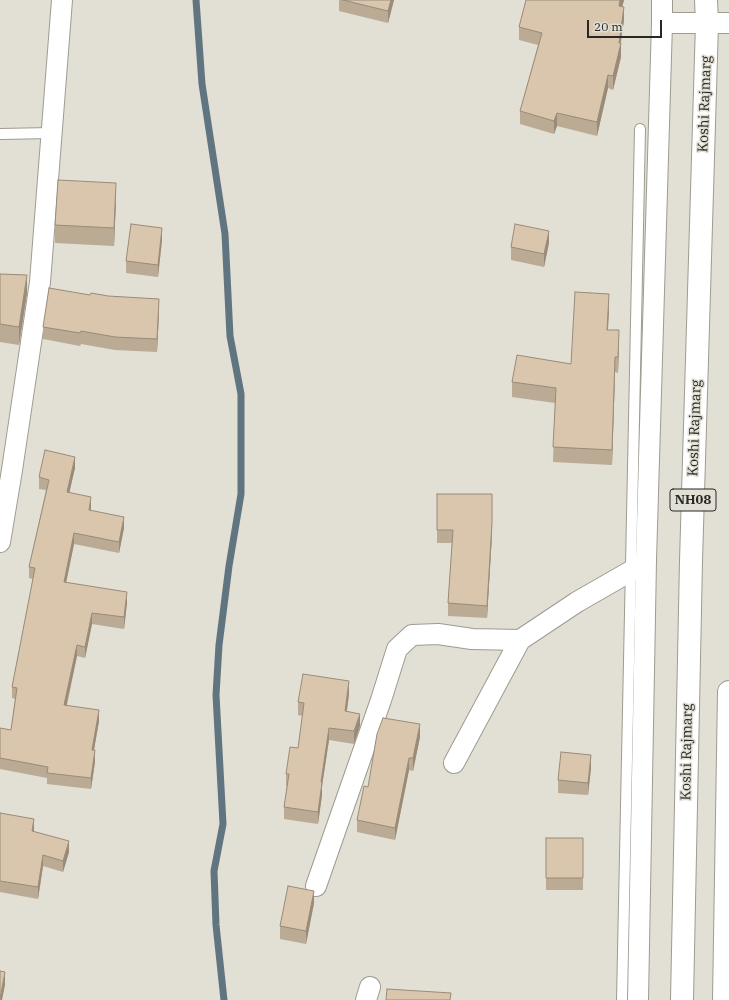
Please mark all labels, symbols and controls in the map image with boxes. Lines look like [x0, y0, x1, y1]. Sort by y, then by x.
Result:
scale bar [589, 12, 664, 38]
text: 20 m [594, 19, 623, 34]
street label: Koshi Rajmarg [695, 55, 715, 153]
street label: Koshi Rajmarg [685, 379, 705, 477]
road number: NH08 [670, 489, 716, 511]
street label: Koshi Rajmarg [678, 703, 696, 801]

